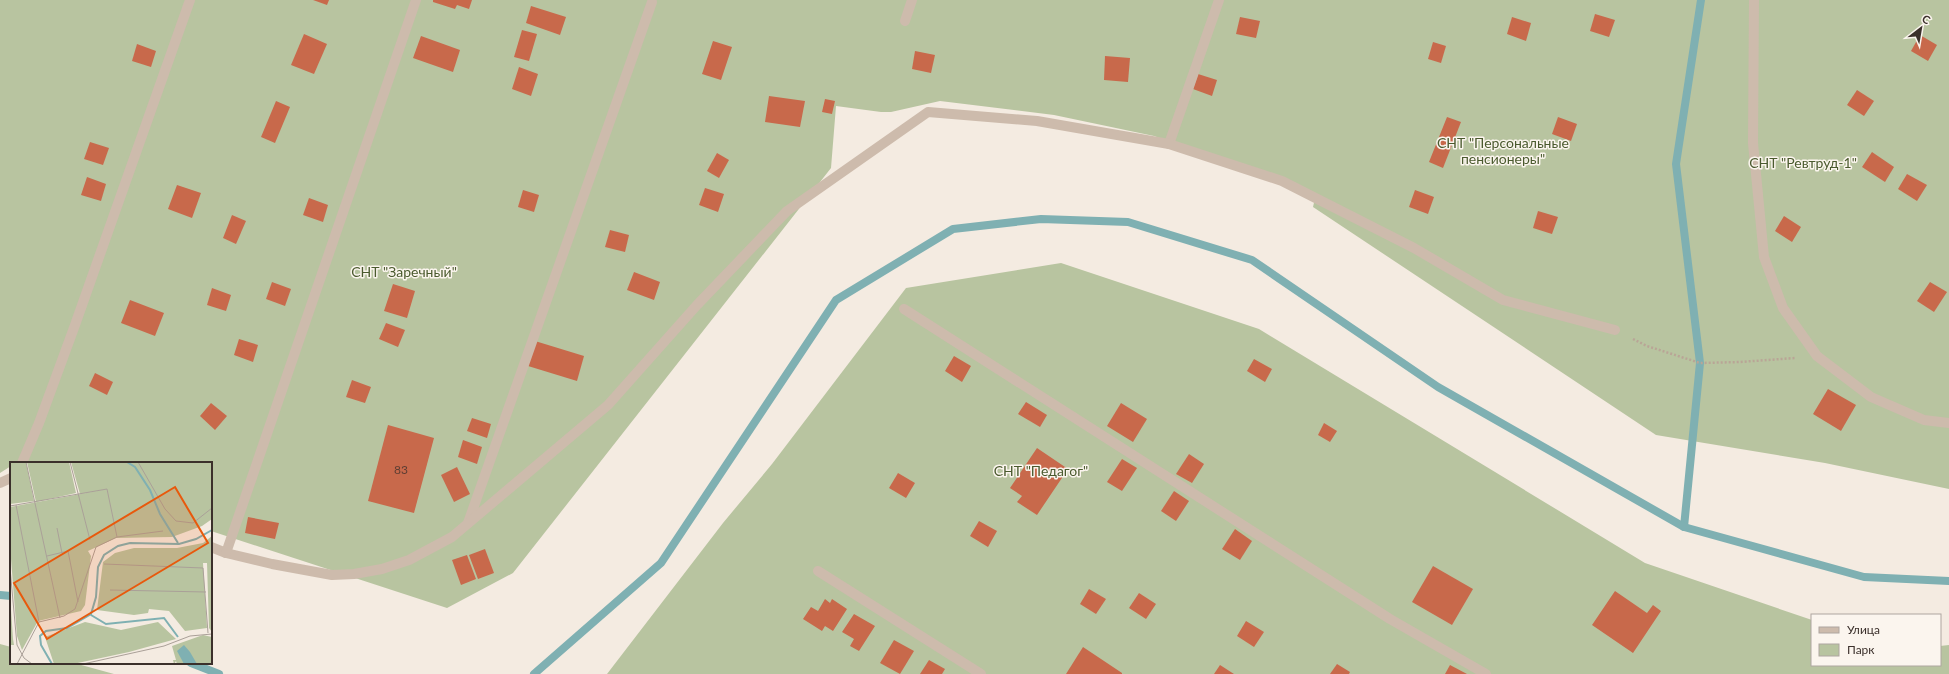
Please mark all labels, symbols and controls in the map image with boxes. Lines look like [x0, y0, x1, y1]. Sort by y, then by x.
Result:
north arrow [1901, 8, 1941, 48]
text: С [1920, 12, 1933, 27]
park label: СНТ "Персональные пенсионеры" [1437, 134, 1569, 167]
park label: СНТ "Ревтруд-1" [1749, 154, 1857, 171]
park label: СНТ "Заречный" [351, 263, 457, 280]
inset map [10, 462, 212, 664]
house number: 83 [394, 462, 408, 477]
park label: СНТ "Педагог" [994, 462, 1088, 479]
legend [1811, 614, 1941, 666]
text: Улица [1847, 622, 1880, 637]
text: Парк [1847, 642, 1875, 657]

